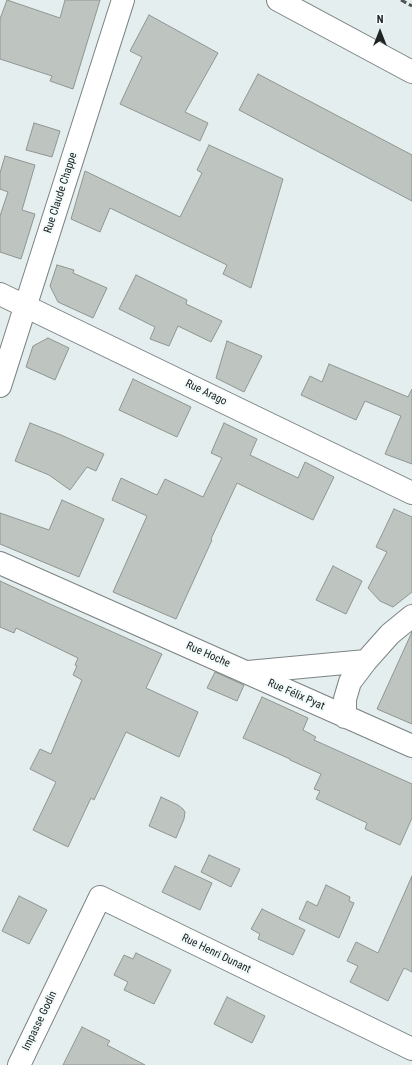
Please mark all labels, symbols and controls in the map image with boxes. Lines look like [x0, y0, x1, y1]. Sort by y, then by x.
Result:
north arrow [360, 12, 400, 52]
text: N [377, 13, 383, 26]
street label: Rue Claude Chappe [42, 151, 80, 235]
street label: Rue Arago [183, 377, 229, 409]
street label: Rue Hoche [184, 639, 232, 671]
street label: Rue Félix Pyat [266, 677, 326, 713]
street label: Rue Henri Dunant [179, 932, 253, 976]
street label: Impasse Godin [20, 989, 60, 1053]

